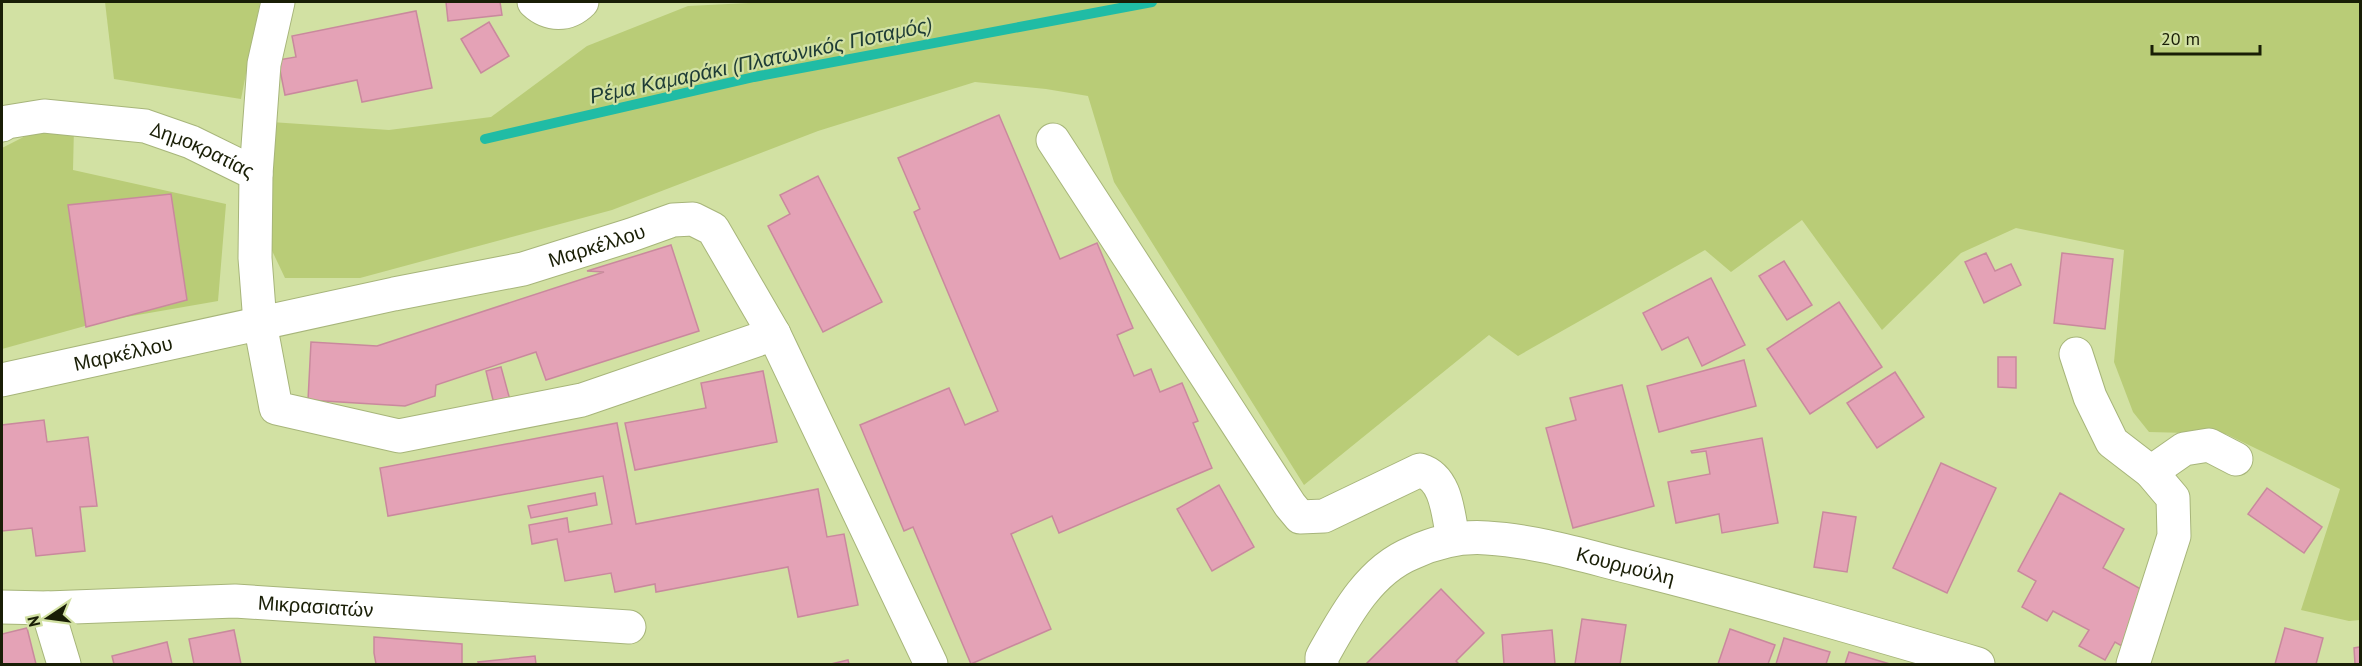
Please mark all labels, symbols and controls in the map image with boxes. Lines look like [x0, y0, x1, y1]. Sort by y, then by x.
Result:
water label: Ρέμα Καμαράκι (Πλατωνικός Ποταμός) [587, 10, 935, 110]
scale bar [2152, 18, 2260, 56]
text: 20 m [2161, 27, 2200, 50]
street label: Δημοκρατίας [147, 116, 259, 184]
street label: Μαρκέλλου [545, 218, 649, 273]
street label: Μαρκέλλου [71, 330, 175, 377]
street label: Κουρμούλη [1574, 541, 1678, 591]
north arrow [18, 588, 78, 648]
street label: Μικρασιατών [257, 590, 374, 623]
text: N [22, 614, 44, 629]

